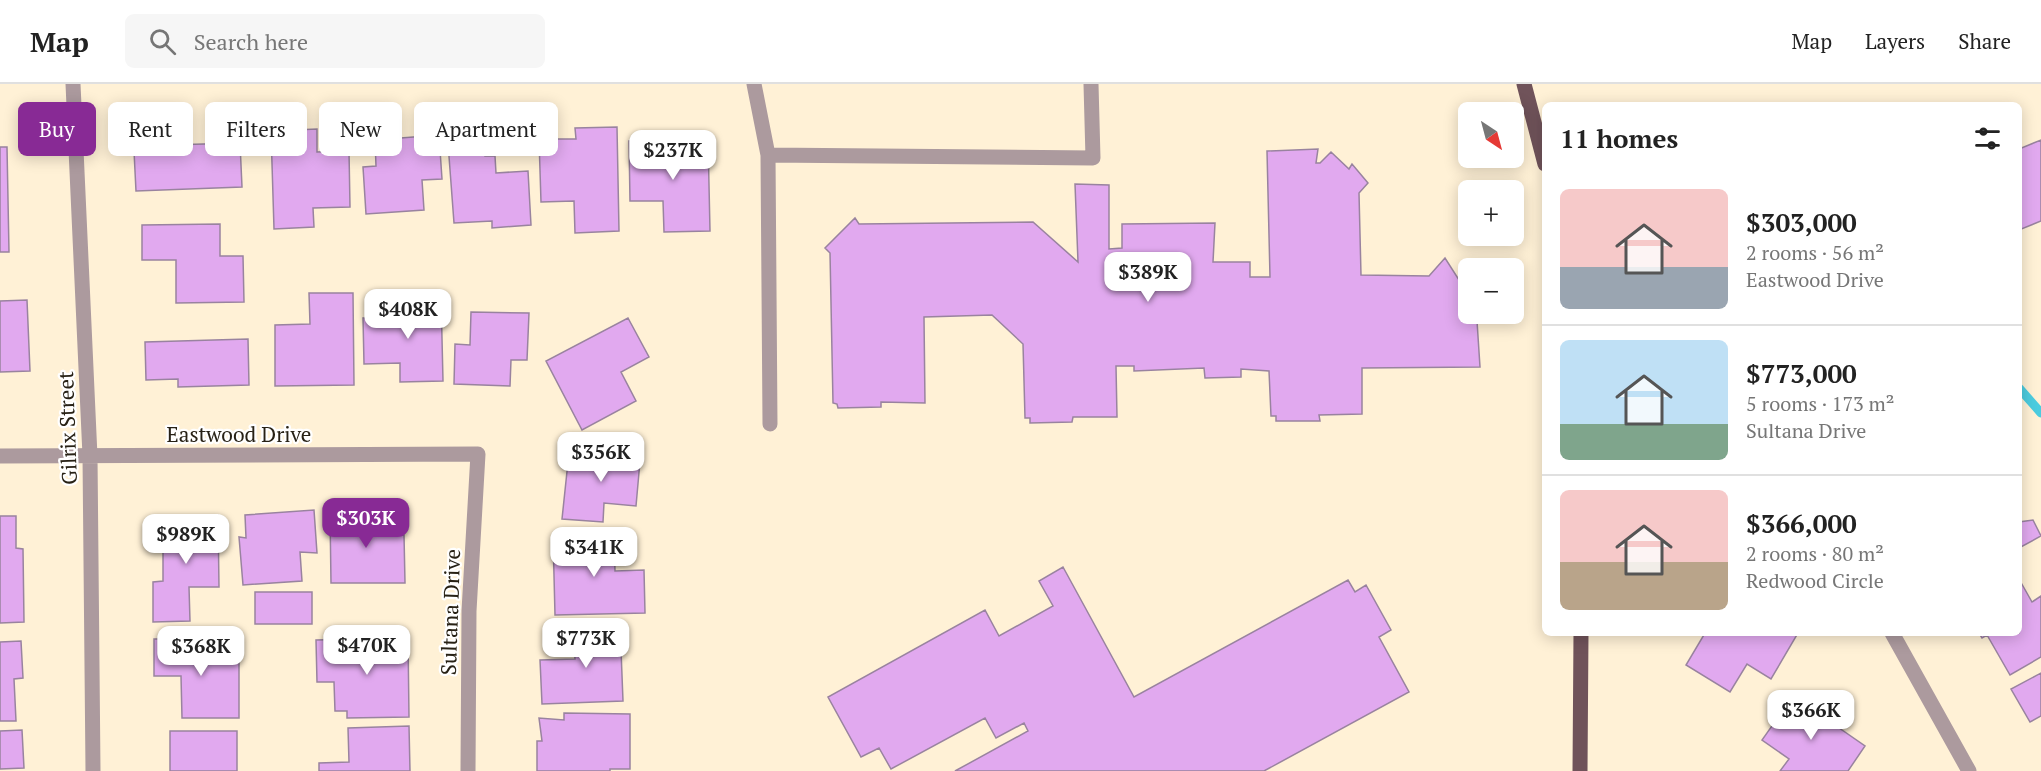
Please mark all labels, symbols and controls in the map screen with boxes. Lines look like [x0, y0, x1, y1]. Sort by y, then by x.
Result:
search box [125, 14, 545, 68]
text: Map [30, 23, 89, 60]
icon: search [146, 25, 179, 58]
text: Search here [194, 27, 308, 56]
text: Map [1791, 27, 1832, 55]
text: Layers [1865, 27, 1925, 55]
text: Share [1958, 27, 2011, 55]
chip: Buy [18, 102, 96, 156]
chip: Rent [108, 102, 193, 156]
chip: Filters [205, 102, 307, 156]
chip: New [319, 102, 402, 156]
chip: Apartment [414, 102, 558, 156]
north arrow [1458, 102, 1524, 168]
map controls [1458, 102, 1524, 324]
text: 11 homes [1560, 121, 1678, 155]
icon: filters [1971, 122, 2004, 155]
pin: $237K [631, 130, 715, 181]
text: $237K [643, 136, 703, 163]
button: + [1458, 180, 1524, 246]
text: $303,000 [1746, 205, 1857, 239]
icon: home [1608, 213, 1680, 285]
text: 2 rooms · 56 m² [1746, 239, 1884, 266]
pin: $389K [1106, 252, 1190, 303]
text: $389K [1118, 258, 1178, 285]
button: − [1458, 258, 1524, 324]
text: Eastwood Drive [1746, 266, 1884, 293]
pin: $408K [366, 289, 450, 340]
text: $408K [378, 295, 438, 322]
text: $773,000 [1746, 356, 1857, 390]
icon: home [1608, 364, 1680, 436]
street label: Gilrix Street [51, 371, 83, 485]
text: 5 rooms · 173 m² [1746, 390, 1894, 417]
text: Sultana Drive [1746, 417, 1866, 444]
street label: Eastwood Drive [167, 420, 311, 448]
pin: $356K [559, 432, 643, 483]
text: $356K [571, 438, 631, 465]
pin: $303K [324, 498, 408, 549]
text: $303K [336, 504, 396, 531]
text: $366,000 [1746, 506, 1857, 540]
pin: $989K [144, 514, 228, 565]
icon: home [1608, 514, 1680, 586]
text: $989K [156, 520, 216, 547]
pin: $341K [552, 527, 636, 578]
text: $341K [564, 533, 624, 560]
text: 2 rooms · 80 m² [1746, 540, 1884, 567]
street label: Sultana Drive [434, 548, 466, 676]
text: Redwood Circle [1746, 567, 1884, 594]
pin: $773K [544, 618, 628, 669]
text: $773K [556, 624, 616, 651]
pin: $470K [325, 625, 409, 676]
pin: $368K [159, 626, 243, 677]
text: $470K [337, 631, 397, 658]
text: $368K [171, 632, 231, 659]
pin: $366K [1769, 690, 1853, 741]
text: $366K [1781, 696, 1841, 723]

